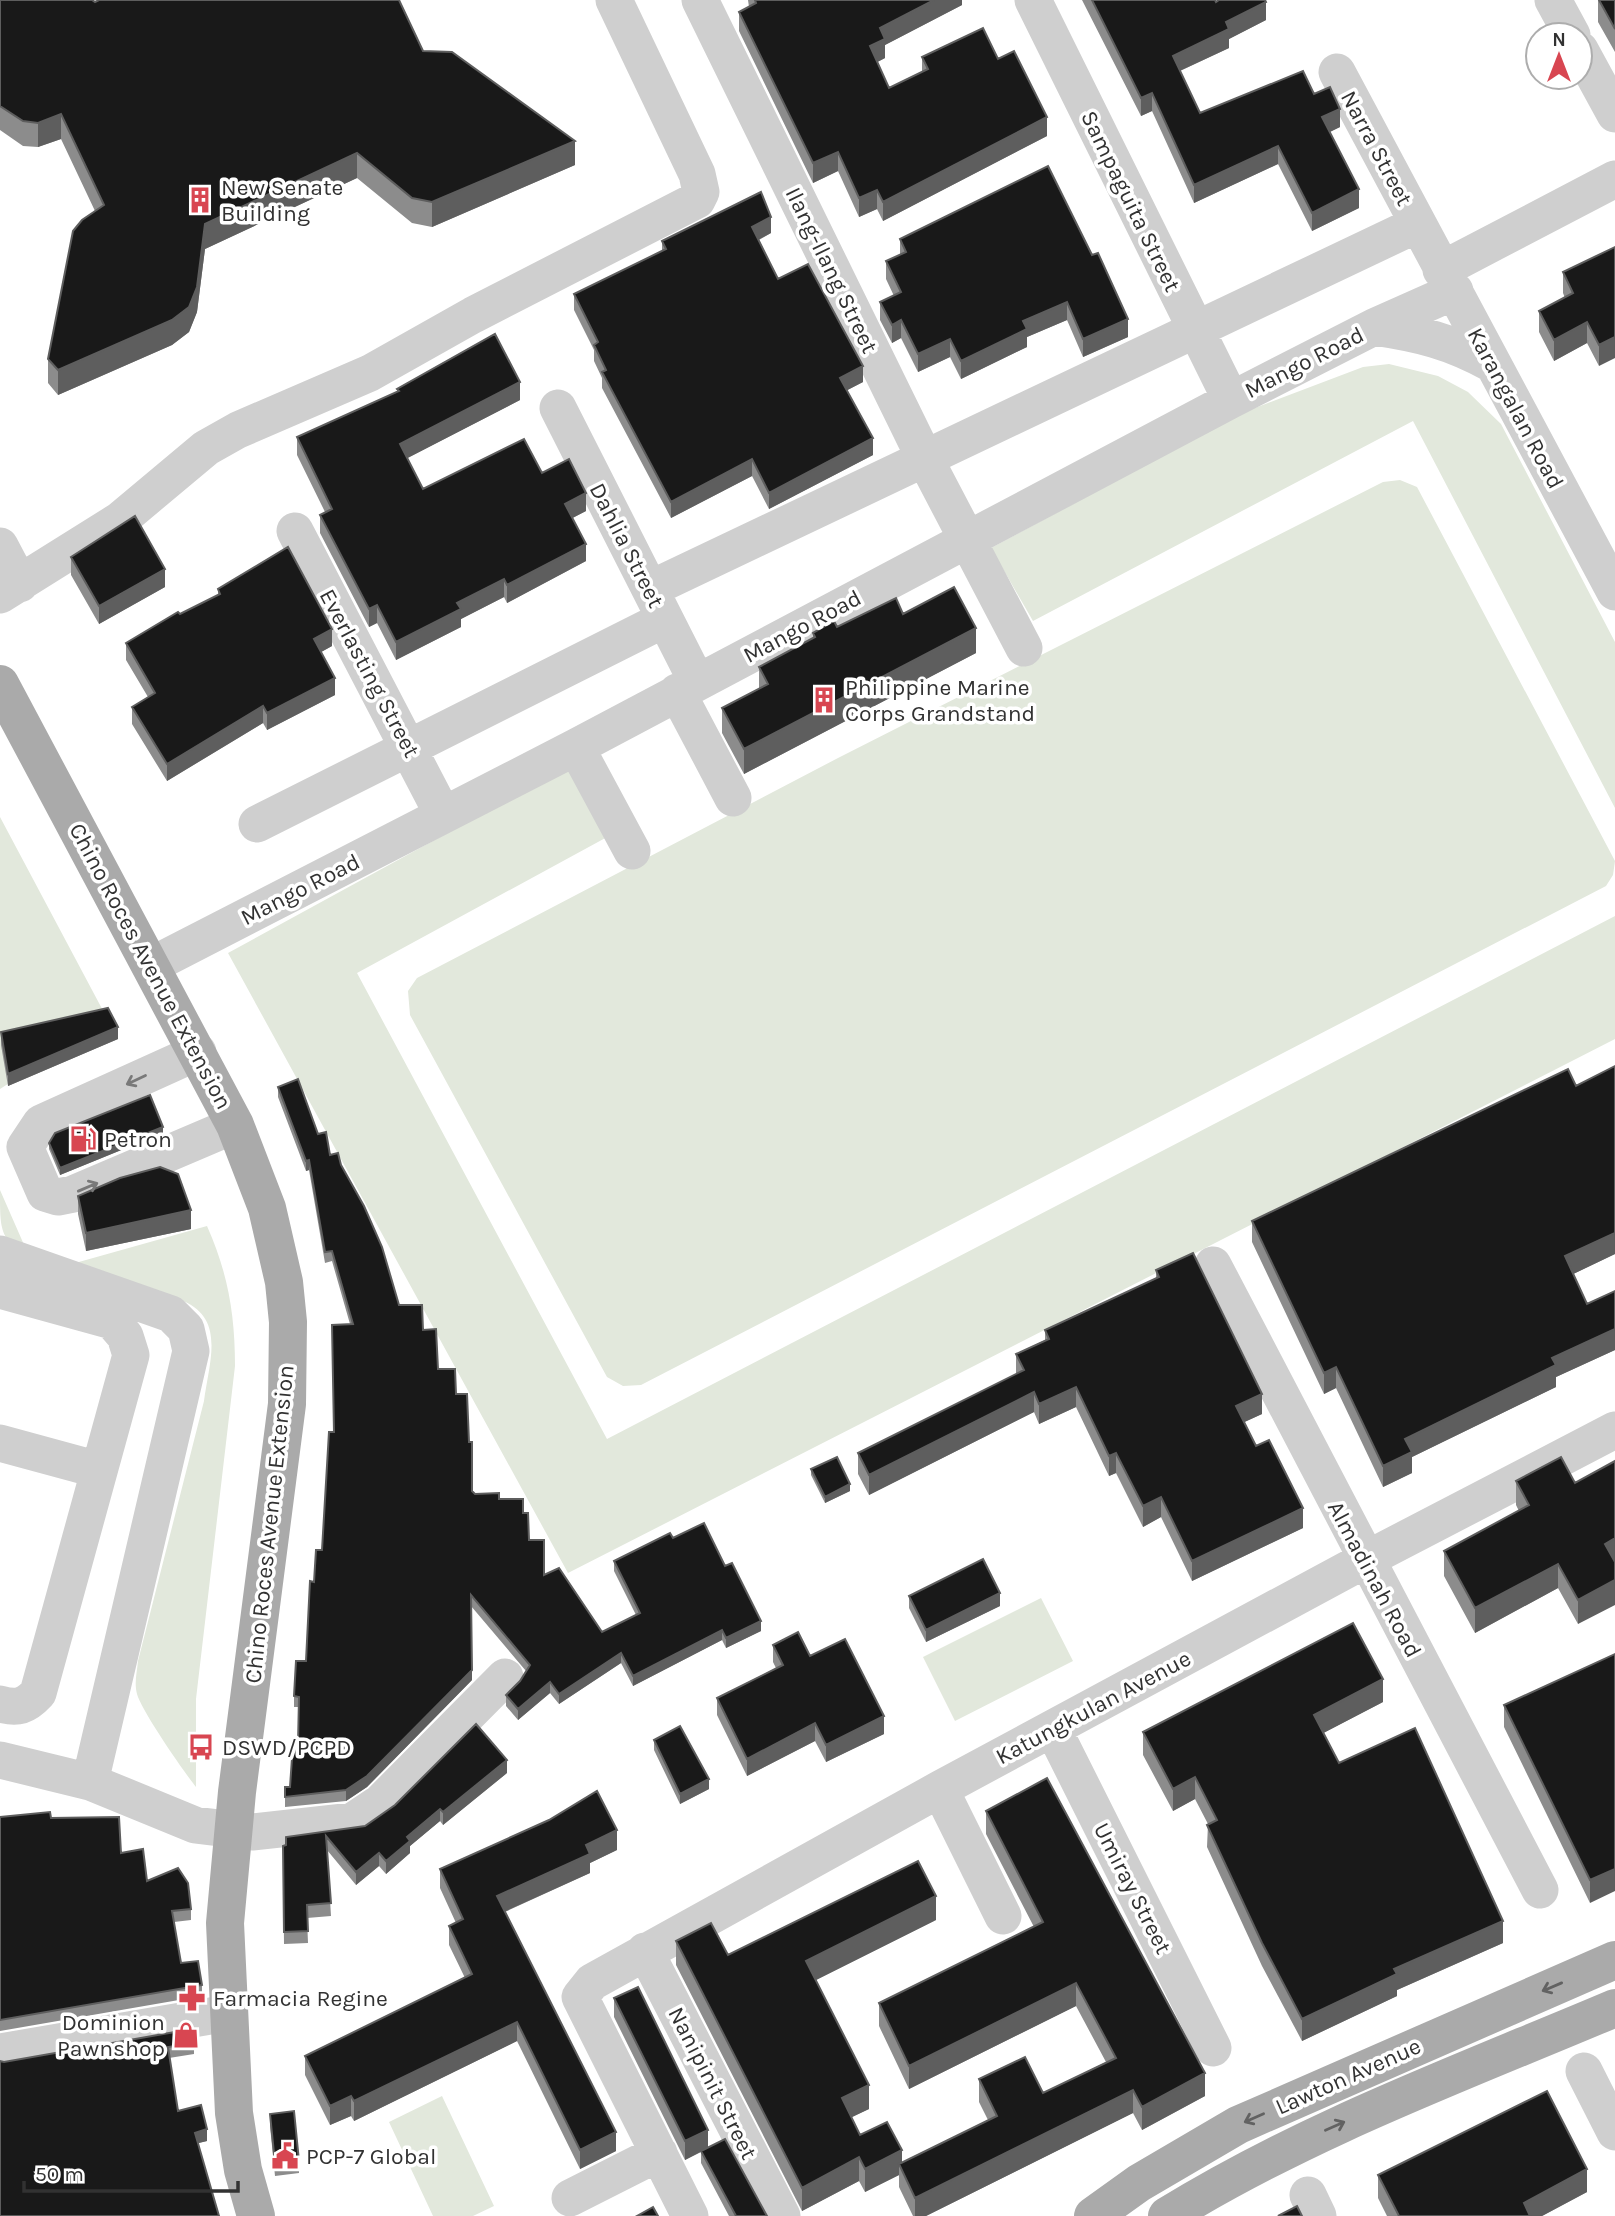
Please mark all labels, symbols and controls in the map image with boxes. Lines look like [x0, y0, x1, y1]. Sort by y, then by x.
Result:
north arrow [1524, 21, 1594, 91]
text: N [1552, 29, 1566, 51]
street label: Narra Street [1335, 86, 1418, 211]
street label: Sampaguita Street [1075, 106, 1186, 296]
place label: New Senate Building [221, 174, 343, 227]
street label: Ilang-Ilang Street [780, 183, 884, 358]
building icon: New Senate Building [185, 185, 215, 215]
street label: Mango Road [1240, 321, 1368, 404]
street label: Karangalan Road [1462, 323, 1569, 493]
street label: Dahlia Street [584, 478, 670, 612]
street label: Everlasting Street [314, 584, 425, 762]
street label: Mango Road [739, 584, 866, 669]
place label: Philippine Marine Corps Grandstand [845, 674, 1035, 727]
building icon: Philippine Marine Corps Grandstand [809, 685, 839, 715]
street label: Chino Roces Avenue Extension [63, 819, 238, 1114]
street label: Mango Road [236, 848, 364, 931]
one-way arrow [126, 1074, 147, 1087]
fuel station icon: Petron [68, 1124, 98, 1154]
place label: Petron [104, 1126, 172, 1153]
one-way arrow [76, 1180, 98, 1193]
street label: Chino Roces Avenue Extension [239, 1363, 300, 1685]
street label: Almadinah Road [1322, 1496, 1427, 1662]
street label: Katungkulan Avenue [991, 1645, 1195, 1770]
bus stop icon: DSWD/PCPD [186, 1732, 216, 1762]
place label: DSWD/PCPD [222, 1734, 352, 1761]
street label: Umiray Street [1088, 1818, 1177, 1959]
one-way arrow [1542, 1981, 1563, 1994]
pharmacy icon: Farmacia Regine [177, 1983, 207, 2013]
place label: Farmacia Regine [213, 1985, 388, 2012]
street label: Nanipinit Street [663, 2003, 763, 2164]
place label: Dominion Pawnshop [57, 2009, 165, 2062]
shop icon: Dominion Pawnshop [171, 2020, 201, 2050]
street label: Lawton Avenue [1271, 2032, 1425, 2121]
one-way arrow [1244, 2112, 1265, 2125]
one-way arrow [1324, 2119, 1346, 2132]
public building icon: PCP-7 Global [270, 2141, 300, 2171]
place label: PCP-7 Global [306, 2143, 436, 2170]
scale bar [24, 2150, 238, 2194]
text: 50 m [35, 2162, 84, 2186]

